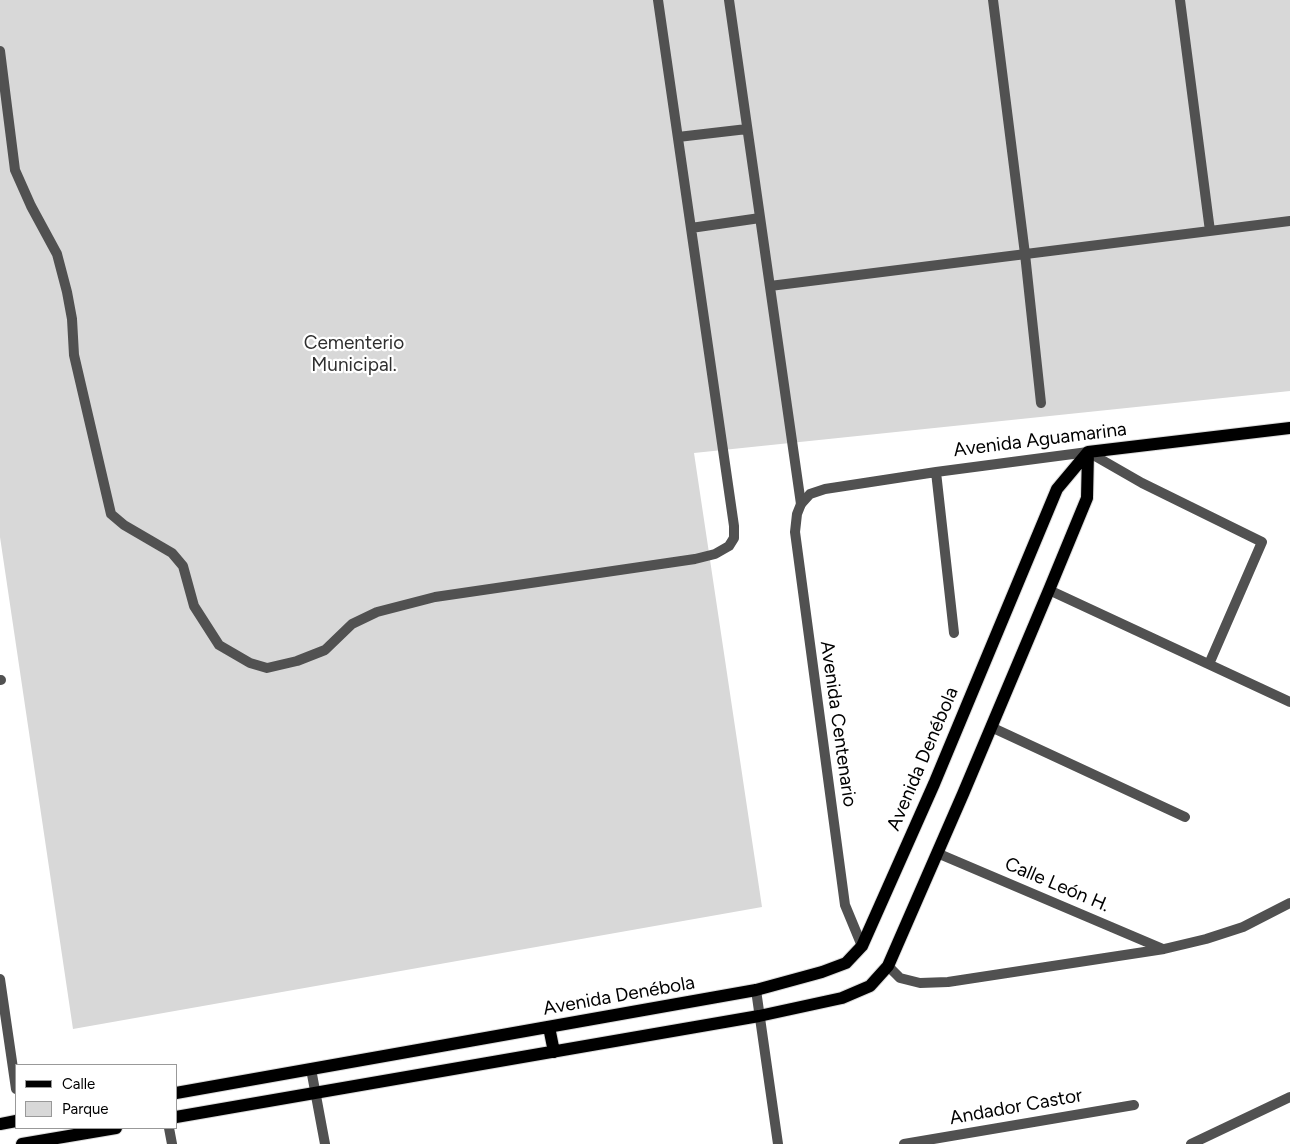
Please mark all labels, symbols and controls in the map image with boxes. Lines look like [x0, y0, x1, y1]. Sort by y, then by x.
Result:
park label: Cementerio Municipal. [304, 332, 404, 376]
street label: Avenida Aguamarina [952, 418, 1128, 462]
street label: Avenida Centenario [815, 639, 861, 809]
street label: Avenida Denébola [882, 684, 964, 834]
street label: Calle León H. [1001, 853, 1113, 917]
street label: Avenida Denébola [541, 971, 697, 1021]
legend [15, 1064, 178, 1129]
text: Calle [62, 1075, 95, 1093]
street label: Andador Castor [948, 1084, 1084, 1130]
text: Parque [62, 1100, 109, 1118]

